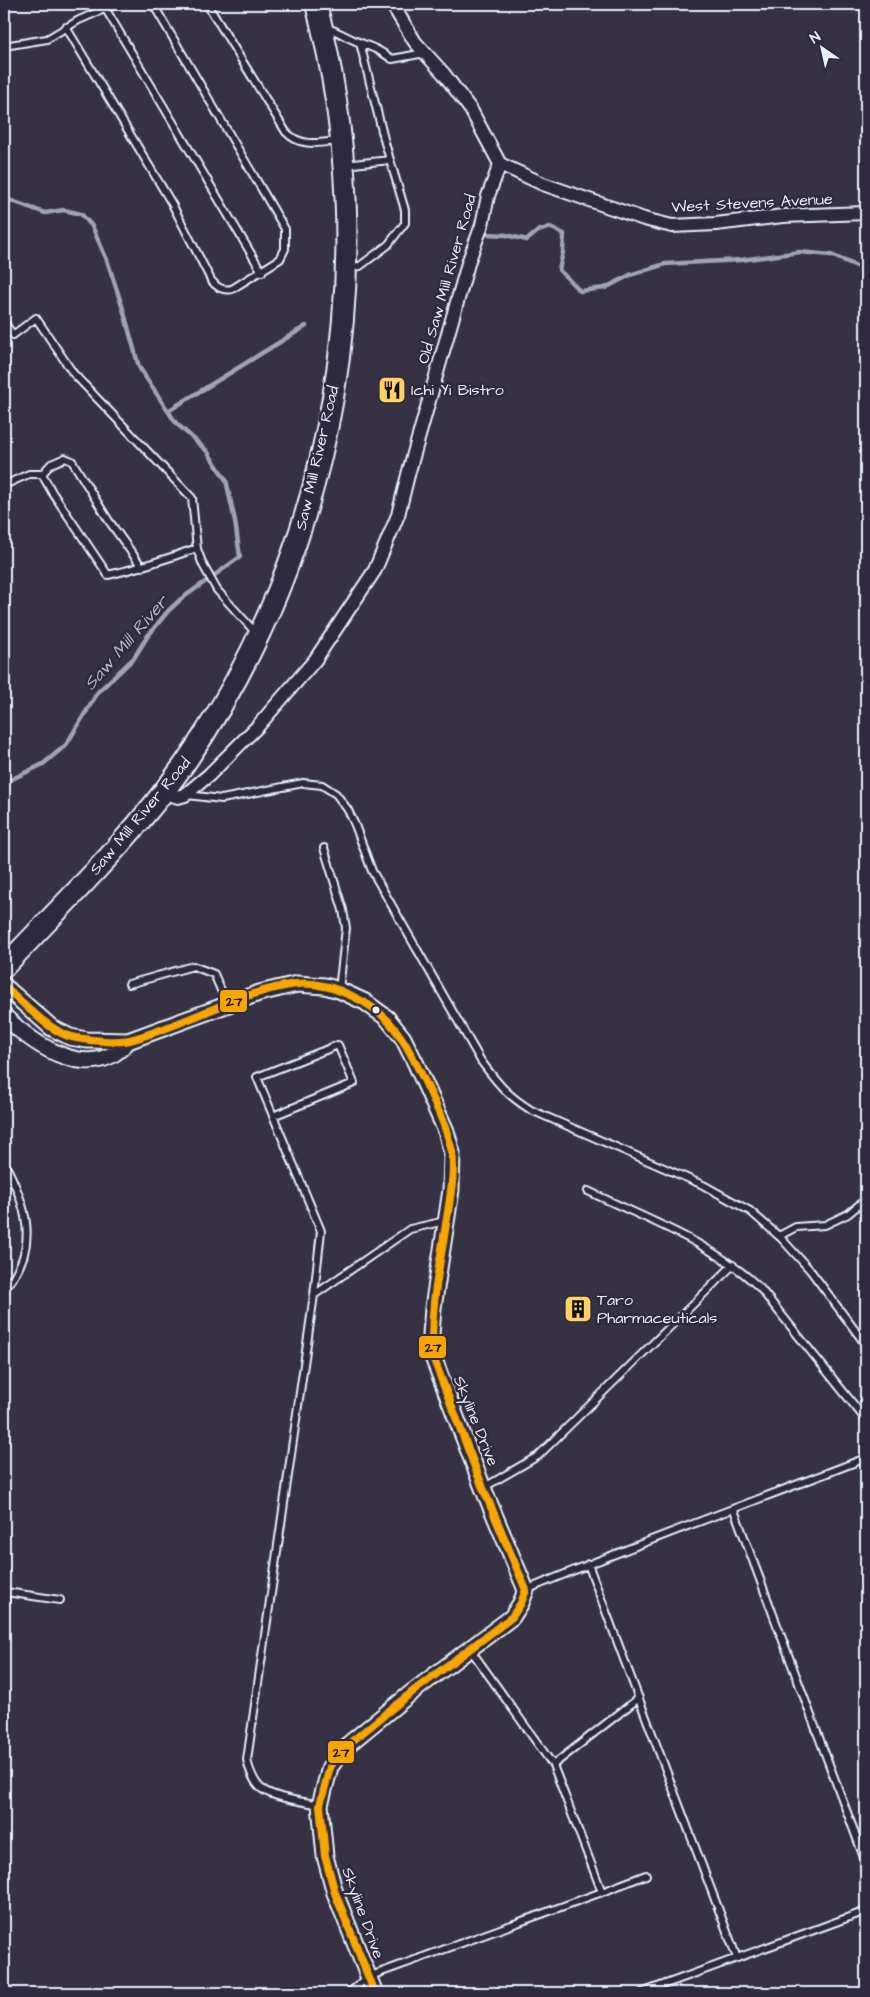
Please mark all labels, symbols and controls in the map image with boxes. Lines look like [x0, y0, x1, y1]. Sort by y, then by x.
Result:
north arrow [798, 22, 848, 72]
text: N [806, 27, 825, 49]
street label: West Stevens Avenue [671, 188, 834, 218]
street label: Old Saw Mill River Road [412, 192, 482, 366]
restaurant icon: Ichi Yi Bistro [377, 375, 407, 405]
place label: Ichi Yi Bistro [411, 379, 504, 401]
street label: Saw Mill River Road [290, 384, 344, 532]
water label: Saw Mill River [78, 589, 175, 696]
street label: Saw Mill River Road [84, 752, 196, 880]
line badge: 27 [219, 989, 248, 1013]
text: 27 [225, 992, 243, 1012]
unlabelled marker [371, 1005, 381, 1015]
place label: Taro Pharmaceuticals [597, 1289, 717, 1329]
building icon: Taro Pharmaceuticals [563, 1294, 593, 1324]
line badge: 27 [418, 1335, 447, 1359]
text: 27 [424, 1338, 442, 1358]
street label: Skyline Drive [447, 1373, 504, 1470]
line badge: 27 [327, 1740, 355, 1764]
text: 27 [332, 1743, 350, 1763]
street label: Skyline Drive [335, 1864, 390, 1962]

